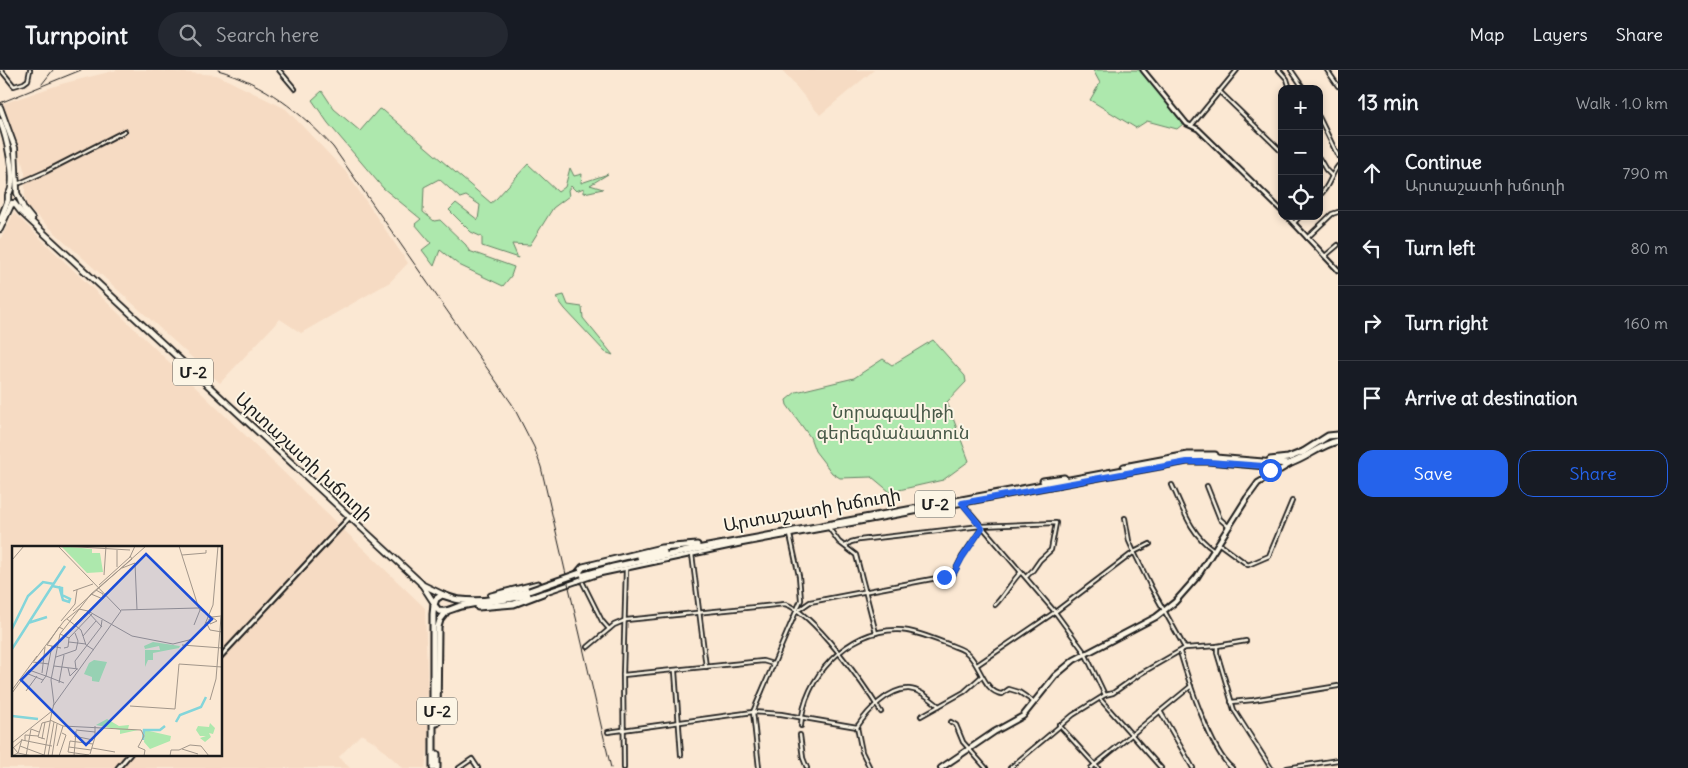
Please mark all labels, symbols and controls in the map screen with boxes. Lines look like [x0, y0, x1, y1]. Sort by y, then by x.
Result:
search box [158, 12, 508, 57]
text: Turnpoint [25, 20, 128, 50]
icon: search [176, 21, 204, 49]
text: Search here [216, 23, 319, 47]
text: Map [1469, 23, 1504, 46]
text: Layers [1532, 23, 1588, 46]
text: Share [1616, 23, 1663, 46]
map controls [1278, 85, 1323, 220]
button: + [1278, 85, 1323, 130]
text: 13 min [1358, 89, 1419, 116]
text: Walk · 1.0 km [1576, 93, 1668, 113]
button: − [1278, 130, 1323, 175]
text: Continue [1405, 150, 1482, 174]
icon: ahead [1358, 159, 1386, 187]
text: 790 m [1623, 163, 1668, 183]
button: locate [1278, 175, 1323, 220]
text: Արտաշատի խճուղի [1405, 175, 1565, 195]
icon: left [1358, 234, 1386, 262]
text: Turn left [1405, 236, 1475, 260]
text: 80 m [1630, 238, 1668, 258]
icon: right [1358, 309, 1386, 337]
text: Turn right [1405, 311, 1488, 335]
text: 160 m [1624, 313, 1668, 333]
road number: Մ-2 [173, 358, 213, 386]
icon: arrive [1358, 384, 1386, 412]
text: Arrive at destination [1405, 386, 1578, 410]
street label: Արտաշատի խճուղի [231, 387, 378, 526]
park label: Նորագավիթի գերեզմանատուն [816, 400, 970, 444]
button: Save [1358, 450, 1508, 497]
button: Share [1518, 450, 1668, 497]
route start [1259, 459, 1282, 482]
street label: Արտաշատի խճուղի [721, 483, 903, 536]
road number: Մ-2 [915, 490, 955, 518]
inset map [12, 546, 222, 756]
route end [933, 566, 956, 589]
road number: Մ-2 [417, 697, 457, 724]

